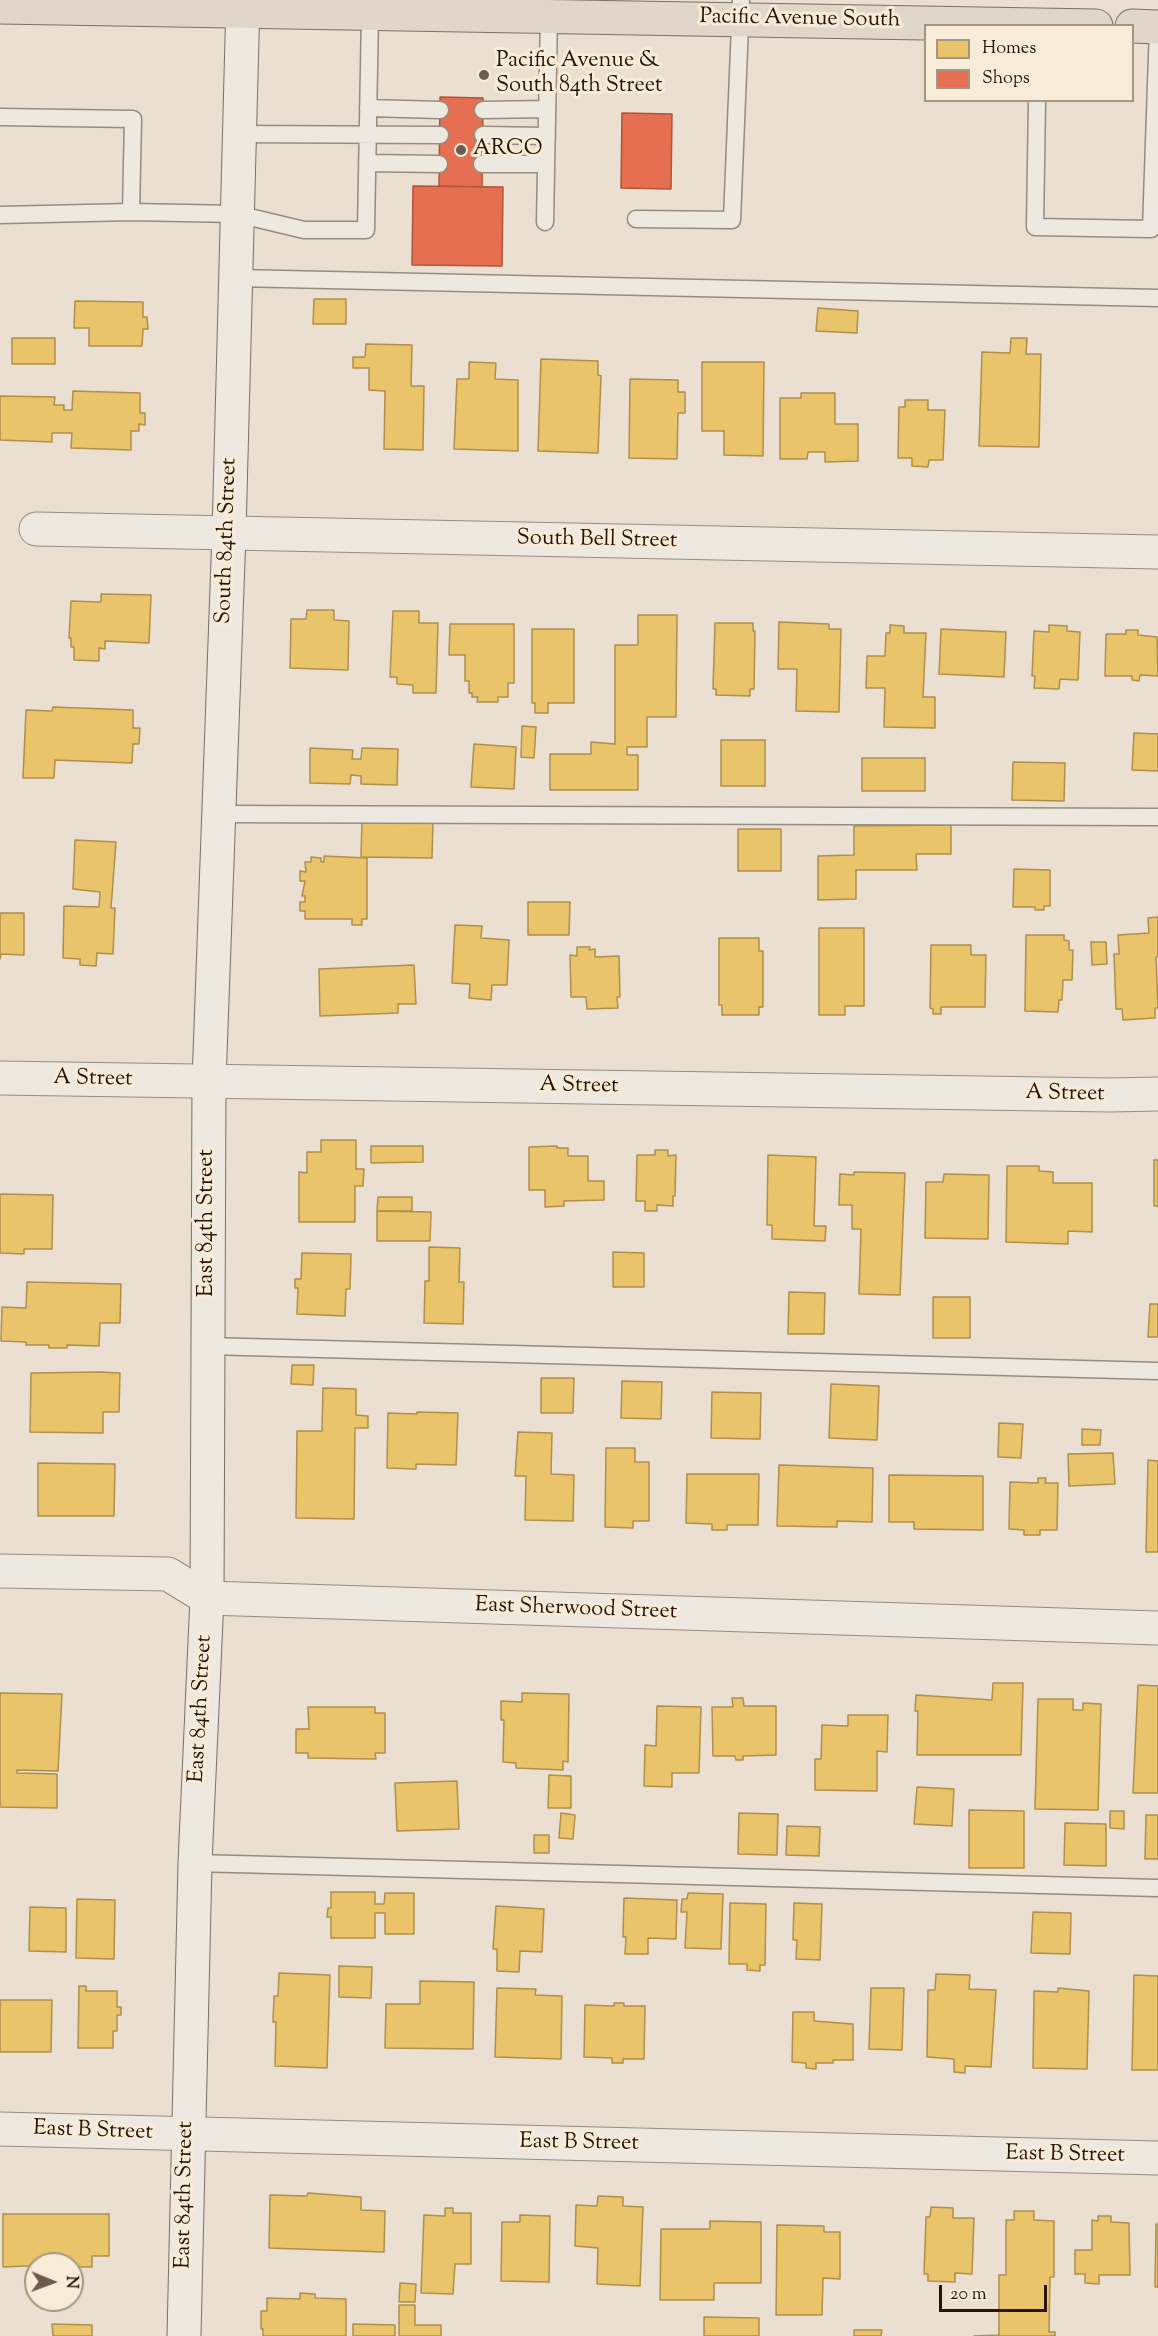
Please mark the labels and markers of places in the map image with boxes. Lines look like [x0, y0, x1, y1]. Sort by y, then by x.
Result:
place label: Pacific Avenue & South 84th Street [496, 49, 663, 100]
marker: Pacific Avenue & South 84th Street [477, 68, 491, 82]
place label: ARCO [473, 137, 543, 163]
marker: ARCO [454, 143, 468, 157]

